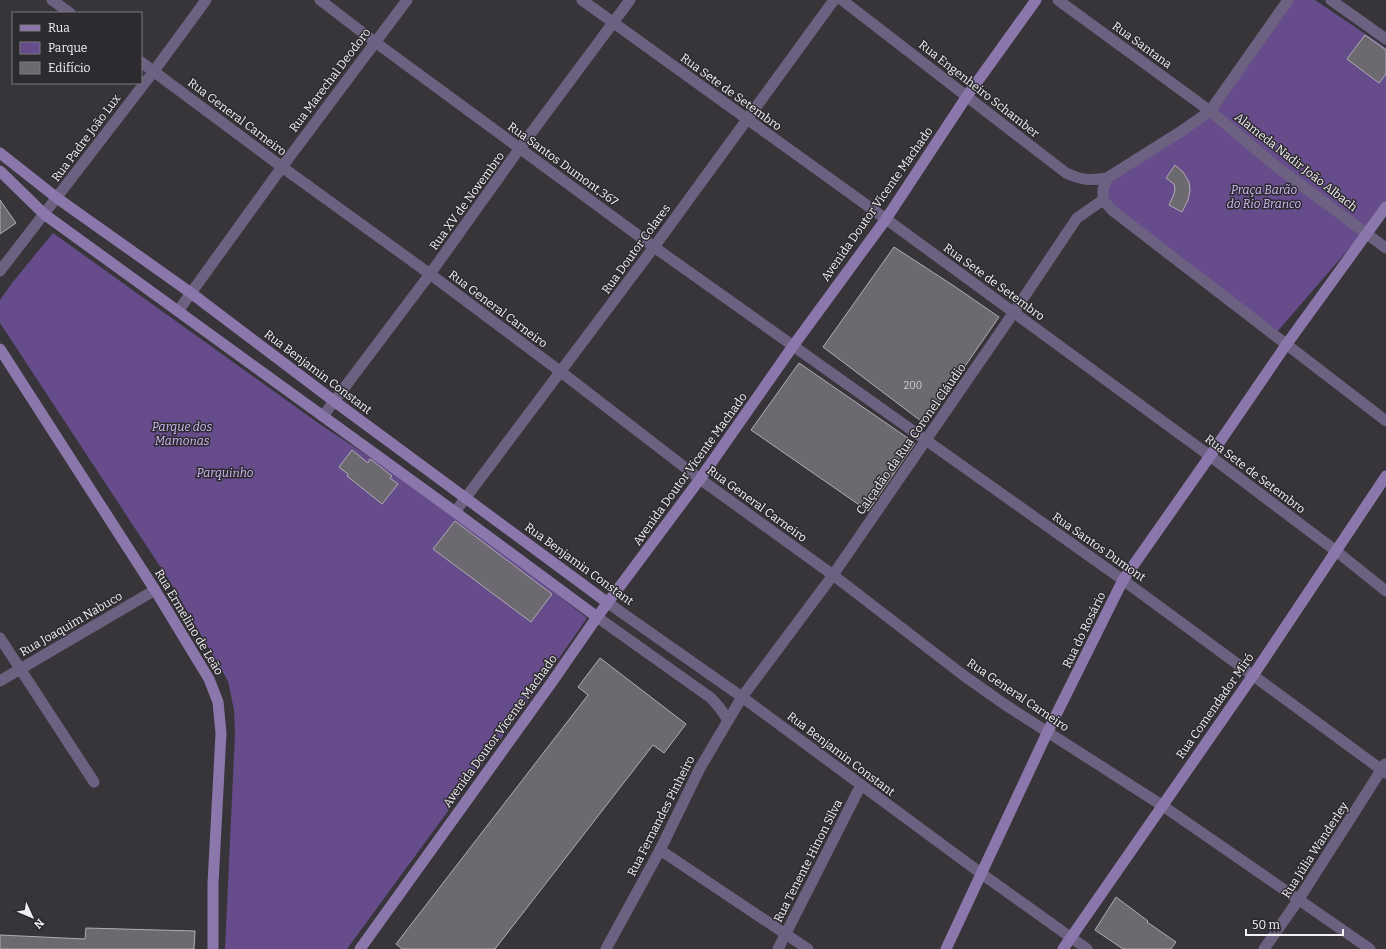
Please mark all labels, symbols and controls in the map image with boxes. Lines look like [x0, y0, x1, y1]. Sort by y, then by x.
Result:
legend [12, 12, 142, 84]
street label: Rua Santana [1110, 19, 1175, 72]
text: Rua [48, 21, 70, 35]
street label: Rua Marechal Deodoro [286, 25, 374, 135]
street label: Rua Engenheiro Schamber [916, 38, 1043, 141]
text: Parque [48, 41, 87, 55]
street label: Rua Sete de Setembro [678, 51, 784, 133]
text: Edifício [48, 61, 90, 75]
street label: Rua General Carneiro [185, 75, 289, 159]
street label: Rua Padre João Lux [49, 91, 124, 184]
street label: Alameda Nadir João Albach [1232, 110, 1361, 215]
street label: Rua Santos Dumont,367 [505, 119, 621, 209]
street label: Avenida Doutor Vicente Machado [818, 124, 936, 284]
street label: Rua XV de Novembro [427, 149, 507, 253]
park label: Praça Barão do Rio Branco [1227, 183, 1302, 211]
street label: Rua Doutor Colares [599, 201, 673, 297]
street label: Rua Sete de Setembro [941, 241, 1047, 323]
street label: Rua General Carneiro [446, 267, 550, 351]
street label: Rua Benjamin Constant [261, 327, 375, 417]
street label: Calçadão da Rua Coronel Cláudio [853, 361, 969, 517]
house number: 200 [904, 380, 922, 392]
street label: Avenida Doutor Vicente Machado [630, 390, 750, 548]
park label: Parque dos Mamonas [152, 420, 212, 448]
street label: Rua Sete de Setembro [1202, 432, 1308, 516]
street label: Rua General Carneiro [704, 463, 810, 545]
park label: Parquinho [196, 466, 254, 480]
street label: Rua Santos Dumont [1050, 510, 1149, 585]
street label: Rua Benjamin Constant [522, 520, 637, 609]
street label: Rua Ermelino de Leão [152, 566, 226, 678]
street label: Rua Joaquim Nabuco [17, 589, 125, 659]
street label: Rua do Rosário [1060, 590, 1109, 670]
street label: Rua Comendador Miró [1173, 651, 1257, 761]
street label: Avenida Doutor Vicente Machado [440, 652, 560, 810]
street label: Rua General Carneiro [964, 656, 1072, 734]
street label: Rua Benjamin Constant [784, 709, 898, 799]
street label: Rua Fernandes Pinheiro [625, 753, 698, 879]
street label: Rua Tenente Hinon Silva [771, 797, 845, 925]
street label: Rua Júlia Wanderley [1279, 799, 1352, 901]
north arrow [12, 897, 52, 937]
scale bar [1246, 911, 1343, 937]
text: N [31, 916, 46, 932]
text: 50 m [1252, 918, 1281, 932]

